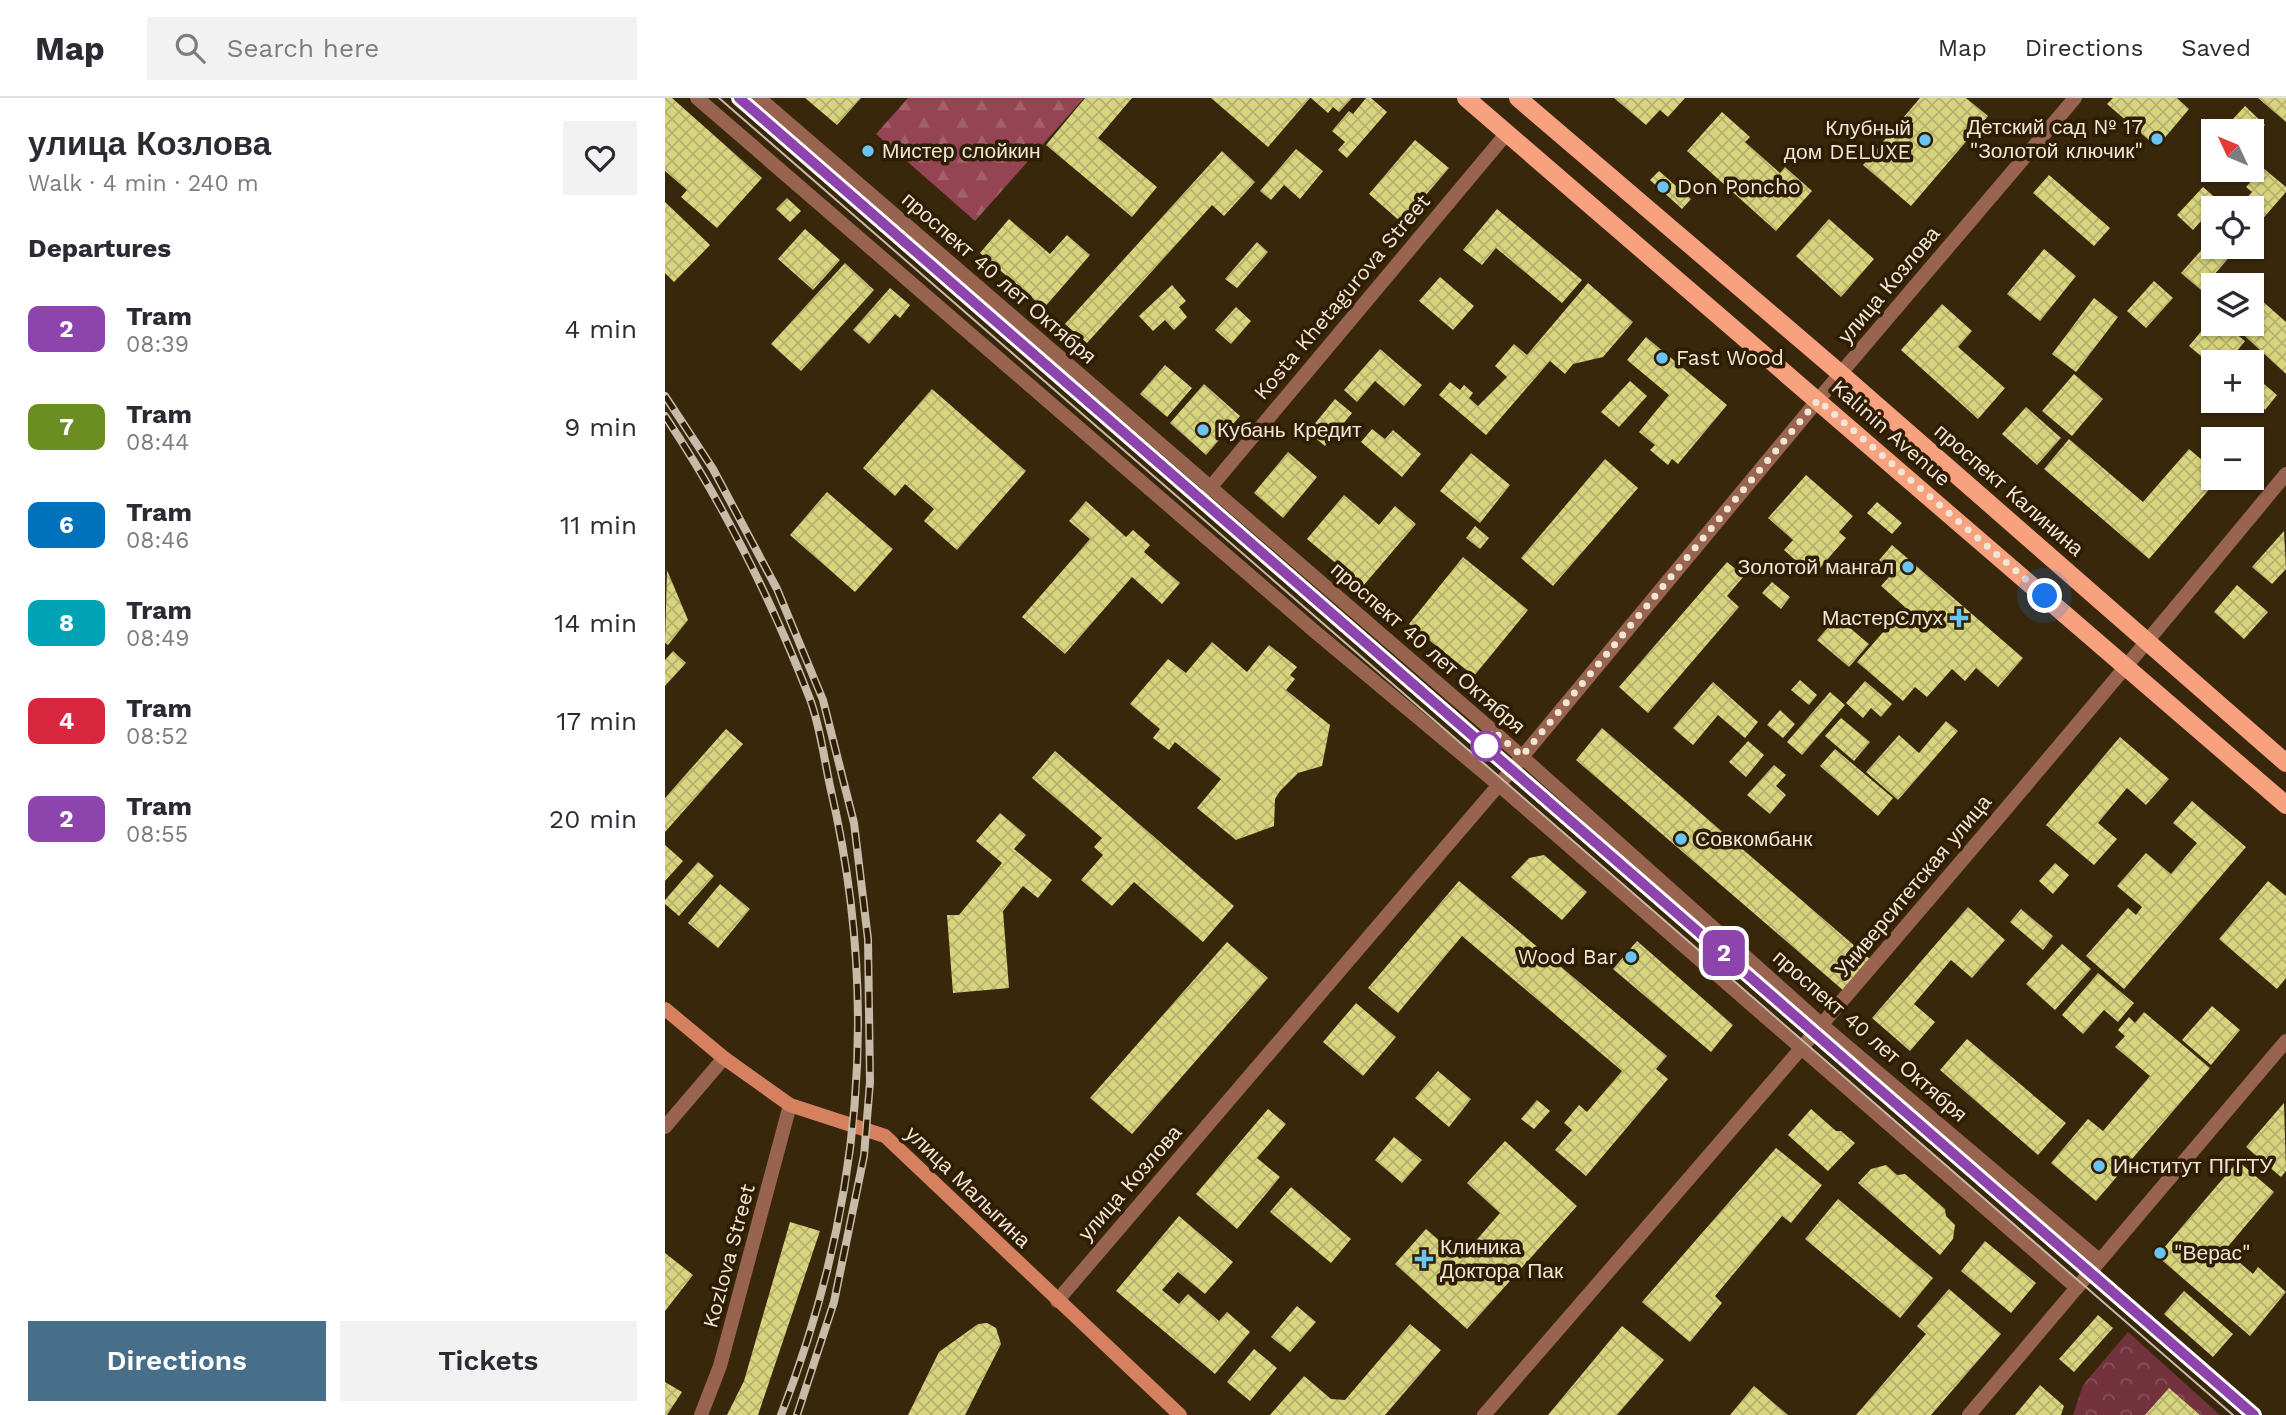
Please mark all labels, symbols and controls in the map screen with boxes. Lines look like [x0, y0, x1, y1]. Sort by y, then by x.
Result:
search box [147, 17, 637, 80]
text: Map [35, 29, 105, 68]
icon: search [171, 29, 209, 67]
text: Search here [227, 33, 379, 63]
text: Map [1938, 34, 1987, 62]
text: Directions [2025, 34, 2143, 62]
text: Saved [2181, 34, 2251, 62]
place label: Детский сад № 17 "Золотой ключик" [1967, 114, 2143, 163]
place label: Клубный дом DELUXE [1784, 115, 1911, 164]
north arrow [2201, 119, 2265, 182]
map controls [2201, 119, 2264, 490]
button: heart [563, 121, 637, 195]
text: улица Козлова [28, 124, 271, 163]
marker: Детский сад № 17 "Золотой ключик" [2149, 131, 2165, 147]
marker: Клубный дом DELUXE [1917, 132, 1933, 148]
place label: Мистер слойкин [882, 138, 1041, 163]
marker: Мистер слойкин [860, 143, 876, 159]
text: Walk · 4 min · 240 m [28, 170, 259, 197]
place label: Don Poncho [1677, 174, 1800, 199]
marker: Don Poncho [1655, 179, 1671, 195]
street label: проспект 40 лет Октября [897, 186, 1102, 369]
street label: Kosta Khetagurova Street [1248, 189, 1435, 405]
button: locate [2201, 196, 2264, 259]
street label: улица Козлова [1833, 221, 1945, 348]
text: Departures [28, 233, 171, 263]
button: layers [2201, 273, 2264, 336]
text: Tram [126, 301, 192, 331]
text: 4 min [564, 314, 637, 344]
text: 2 [59, 315, 74, 343]
text: 08:39 [126, 331, 189, 358]
place label: Fast Wood [1676, 345, 1784, 370]
marker: Fast Wood [1654, 350, 1670, 366]
button: + [2201, 350, 2264, 413]
street label: Kalinin Avenue [1827, 374, 1956, 491]
text: Tram [126, 399, 192, 429]
text: 9 min [564, 412, 637, 442]
text: 7 [59, 413, 74, 441]
place label: Кубань Кредит [1217, 417, 1362, 442]
street label: проспект Калинина [1930, 418, 2089, 561]
marker: Кубань Кредит [1195, 422, 1211, 438]
button: − [2201, 427, 2264, 490]
text: 08:44 [126, 429, 189, 456]
text: Tram [126, 497, 192, 527]
text: 11 min [560, 510, 637, 540]
text: 6 [59, 511, 74, 539]
text: 08:46 [126, 527, 189, 554]
place label: Золотой мангал [1738, 554, 1894, 579]
street label: проспект 40 лет Октября [1326, 556, 1531, 739]
marker: Золотой мангал [1900, 559, 1916, 575]
your location [2027, 578, 2062, 613]
text: Tram [126, 595, 192, 625]
place label: МастерСлух [1822, 605, 1943, 630]
text: 14 min [554, 608, 637, 638]
marker: МастерСлух [1949, 608, 1969, 628]
text: 8 [59, 609, 74, 637]
text: 08:49 [126, 625, 190, 652]
text: Tram [126, 693, 192, 723]
text: 17 min [556, 706, 637, 736]
text: 4 [59, 707, 74, 735]
text: 08:52 [126, 723, 188, 750]
unlabelled marker [1471, 731, 1501, 761]
street label: Университетская улица [1829, 789, 1996, 982]
text: Tram [126, 791, 192, 821]
text: 20 min [549, 804, 637, 834]
text: 2 [59, 805, 74, 833]
text: 08:55 [126, 821, 188, 848]
place label: Совкомбанк [1695, 826, 1813, 851]
marker: Совкомбанк [1673, 831, 1689, 847]
line badge: 2 [1701, 930, 1747, 976]
text: 2 [1717, 939, 1731, 967]
place label: Wood Bar [1518, 944, 1617, 969]
street label: проспект 40 лет Октября [1768, 944, 1973, 1127]
marker: Wood Bar [1623, 949, 1639, 965]
street label: улица Козлова [1073, 1120, 1187, 1245]
street label: улица Малыгина [901, 1121, 1036, 1253]
place label: Институт ПГГТУ [2113, 1153, 2273, 1178]
marker: Институт ПГГТУ [2091, 1158, 2107, 1174]
street label: Kozlova Street [697, 1181, 760, 1331]
place label: Клиника Доктора Пак [1440, 1234, 1564, 1283]
place label: "Верас" [2174, 1240, 2250, 1265]
marker: "Верас" [2152, 1245, 2168, 1261]
marker: Клиника Доктора Пак [1414, 1249, 1434, 1269]
button: Directions [28, 1321, 326, 1401]
button: Tickets [340, 1321, 637, 1401]

